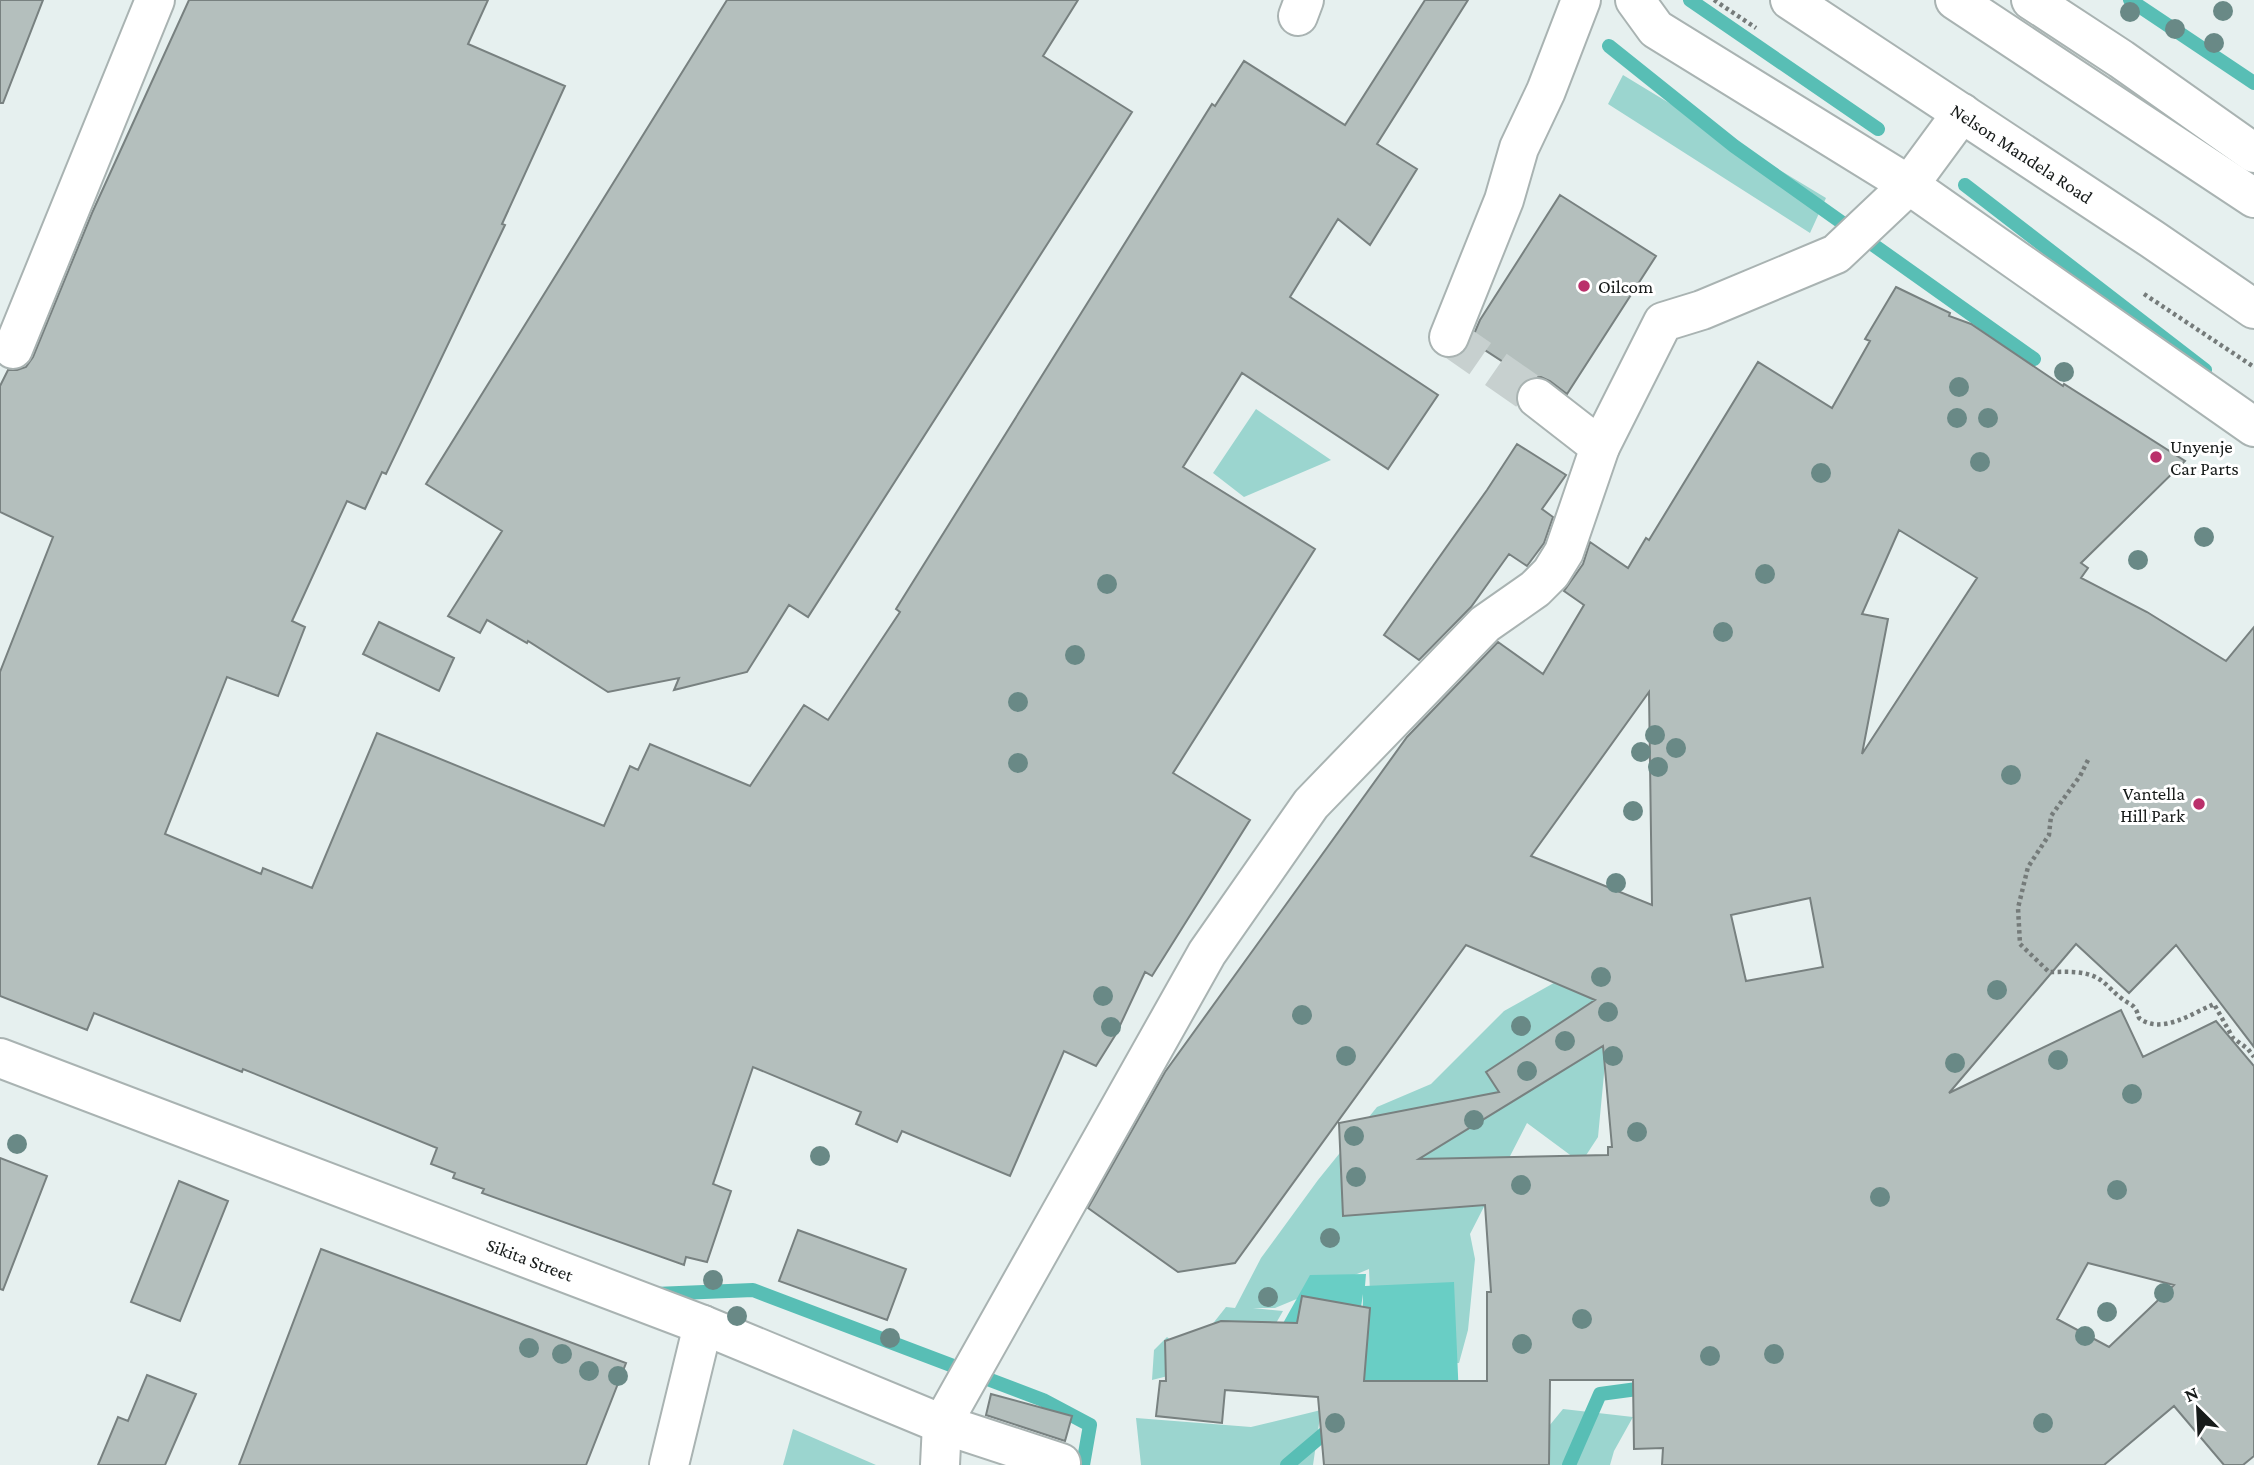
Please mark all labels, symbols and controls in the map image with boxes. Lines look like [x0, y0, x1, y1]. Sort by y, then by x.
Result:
street label: Nelson Mandela Road [1947, 99, 2097, 208]
place label: Oilcom [1598, 276, 1653, 297]
marker: Oilcom [1576, 278, 1592, 294]
place label: Unyenje Car Parts [2170, 436, 2239, 479]
marker: Unyenje Car Parts [2148, 449, 2164, 465]
place label: Vantella Hill Park [2120, 783, 2186, 826]
marker: Vantella Hill Park [2191, 796, 2207, 812]
street label: Sikita Street [484, 1233, 577, 1286]
north arrow [2163, 1374, 2233, 1444]
text: N [2181, 1382, 2202, 1406]

